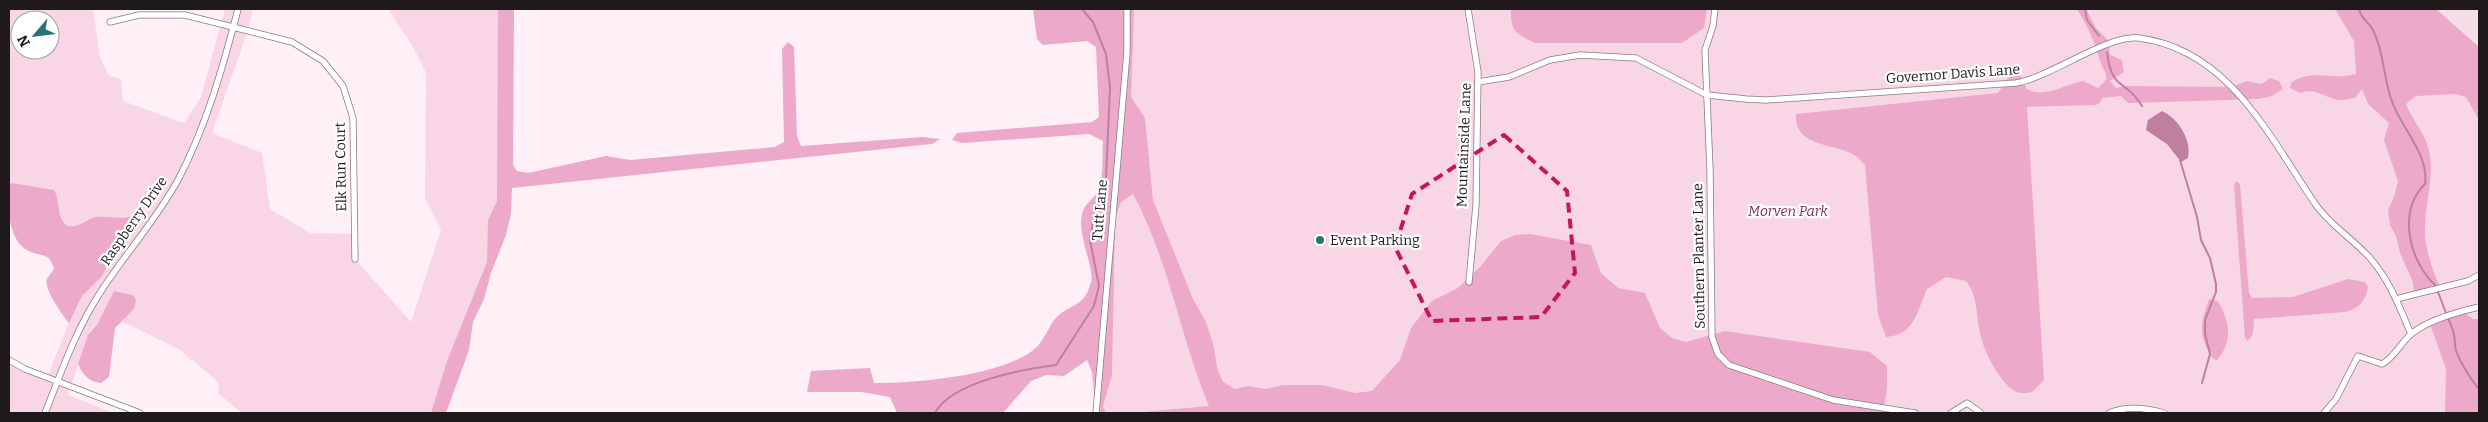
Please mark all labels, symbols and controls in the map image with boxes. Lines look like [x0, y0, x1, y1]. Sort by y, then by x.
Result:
north arrow [10, 10, 60, 60]
text: N [14, 32, 34, 50]
street label: Governor Davis Lane [1885, 61, 2021, 87]
street label: Mountainside Lane [1453, 82, 1475, 208]
street label: Elk Run Court [332, 122, 350, 212]
street label: Raspberry Drive [97, 173, 171, 269]
street label: Tutt Lane [1089, 179, 1111, 241]
street label: Southern Planter Lane [1689, 183, 1709, 329]
park label: Morven Park [1748, 203, 1828, 220]
place label: Event Parking [1330, 232, 1420, 249]
marker: Event Parking [1314, 234, 1326, 246]

